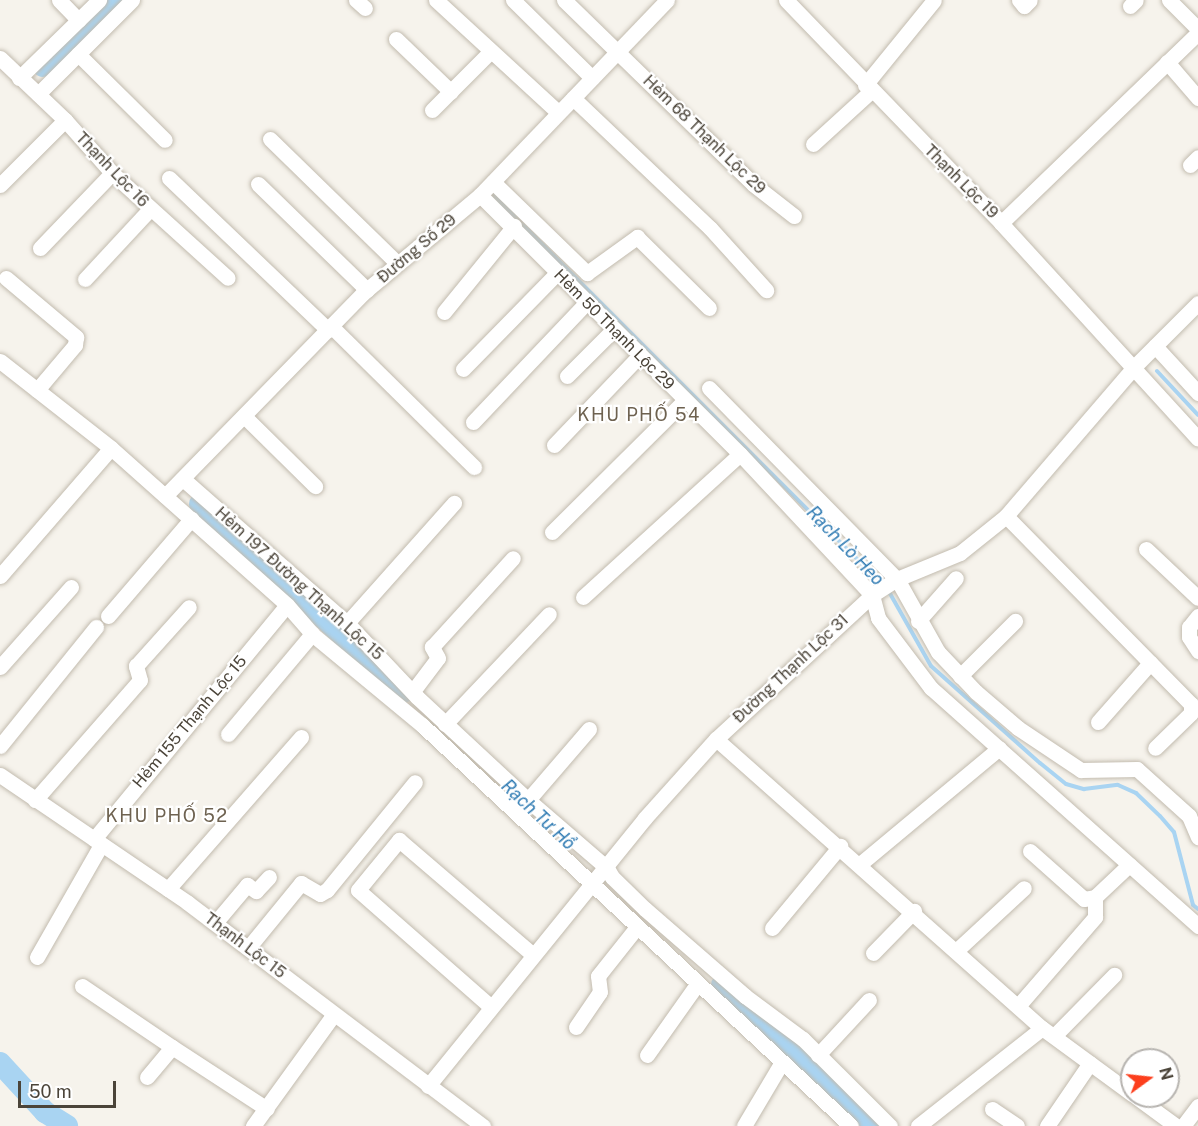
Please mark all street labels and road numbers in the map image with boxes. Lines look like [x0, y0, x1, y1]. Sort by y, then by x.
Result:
street label: Hẻm 68 Thạnh Lộc 29 [639, 71, 769, 199]
street label: Thạnh Lộc 16 [71, 128, 153, 212]
street label: Thạnh Lộc 19 [920, 141, 1002, 223]
street label: Đường Số 29 [374, 210, 460, 288]
street label: Hẻm 50 Thạnh Lộc 29 [550, 266, 678, 394]
street label: Hẻm 197 Đường Thạnh Lộc 15 [211, 503, 387, 665]
street label: Đường Thạnh Lộc 31 [729, 610, 853, 728]
street label: Hẻm 155 Thạnh Lộc 15 [129, 652, 251, 792]
street label: Thạnh Lộc 15 [200, 909, 290, 983]

